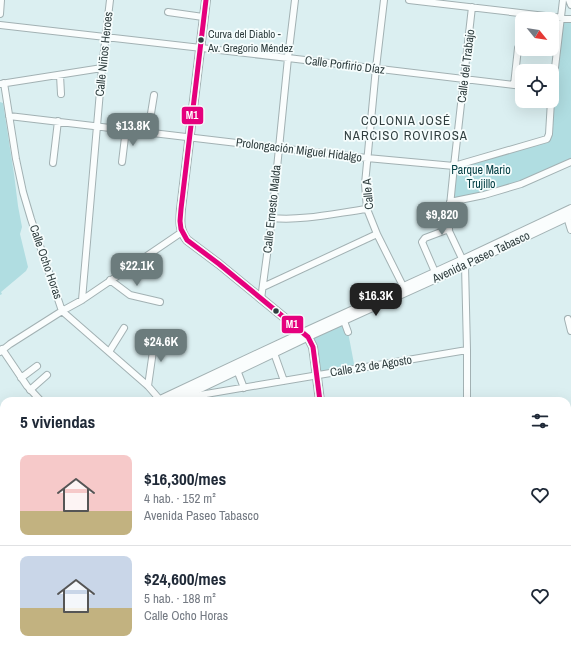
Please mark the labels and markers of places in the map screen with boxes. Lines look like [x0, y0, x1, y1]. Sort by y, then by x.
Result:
place label: Curva del Diablo - Av. Gregorio Méndez [207, 27, 293, 55]
marker: Curva del Diablo - Av. Gregorio Méndez [196, 35, 206, 45]
pin: $13.8K [100, 113, 166, 147]
pin: $9,820 [409, 202, 475, 236]
pin: $22.1K [104, 253, 170, 287]
pin: $16.3K [343, 283, 409, 317]
unlabelled marker [271, 306, 281, 316]
pin: $24.6K [128, 329, 194, 363]

